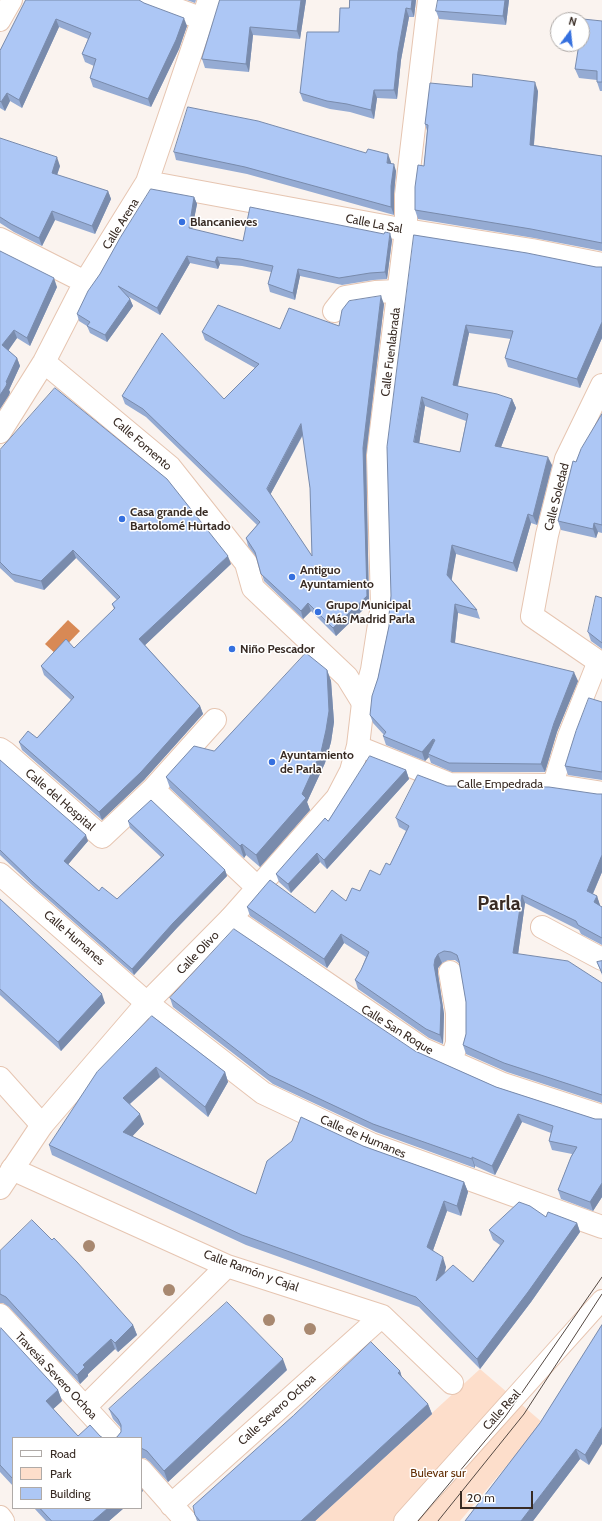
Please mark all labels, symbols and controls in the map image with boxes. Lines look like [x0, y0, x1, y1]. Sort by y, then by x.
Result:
north arrow [550, 12, 590, 52]
text: N [567, 14, 578, 29]
street label: Calle Arena [100, 196, 142, 252]
street label: Calle La Sal [344, 211, 404, 237]
place label: Blancanieves [190, 215, 257, 229]
marker: Blancanieves [177, 217, 187, 227]
street label: Calle Fuenlabrada [378, 307, 404, 397]
street label: Calle Fomento [109, 414, 175, 474]
street label: Calle Soledad [542, 462, 572, 532]
place label: Casa grande de Bartolomé Hurtado [130, 505, 231, 533]
marker: Casa grande de Bartolomé Hurtado [117, 514, 127, 524]
place label: Antiguo Ayuntamiento [300, 563, 374, 591]
marker: Antiguo Ayuntamiento [287, 572, 297, 582]
place label: Grupo Municipal Más Madrid Parla [326, 598, 415, 626]
marker: Grupo Municipal Más Madrid Parla [313, 607, 323, 617]
place label: Niño Pescador [240, 642, 315, 656]
marker: Niño Pescador [227, 644, 237, 654]
place label: Ayuntamiento de Parla [280, 748, 354, 776]
marker: Ayuntamiento de Parla [267, 757, 277, 767]
street label: Calle del Hospital [22, 766, 98, 834]
street label: Calle Empedrada [457, 777, 543, 791]
district label: Parla [477, 892, 521, 916]
street label: Calle Humanes [40, 908, 108, 968]
street label: Calle Olivo [174, 928, 222, 978]
street label: Calle San Roque [358, 1002, 436, 1058]
street label: Calle de Humanes [318, 1112, 408, 1162]
street label: Calle Ramón y Cajal [201, 1247, 301, 1295]
street label: Travesía Severo Ochoa [12, 1329, 100, 1423]
street label: Calle Severo Ochoa [235, 1372, 319, 1448]
street label: Calle Real [480, 1387, 524, 1433]
legend [12, 1437, 142, 1509]
text: Road [50, 1446, 76, 1461]
text: Park [50, 1466, 72, 1481]
park label: Bulevar sur [410, 1466, 466, 1480]
scale bar [462, 1483, 535, 1509]
text: Building [50, 1486, 91, 1501]
text: 20 m [467, 1490, 495, 1505]

